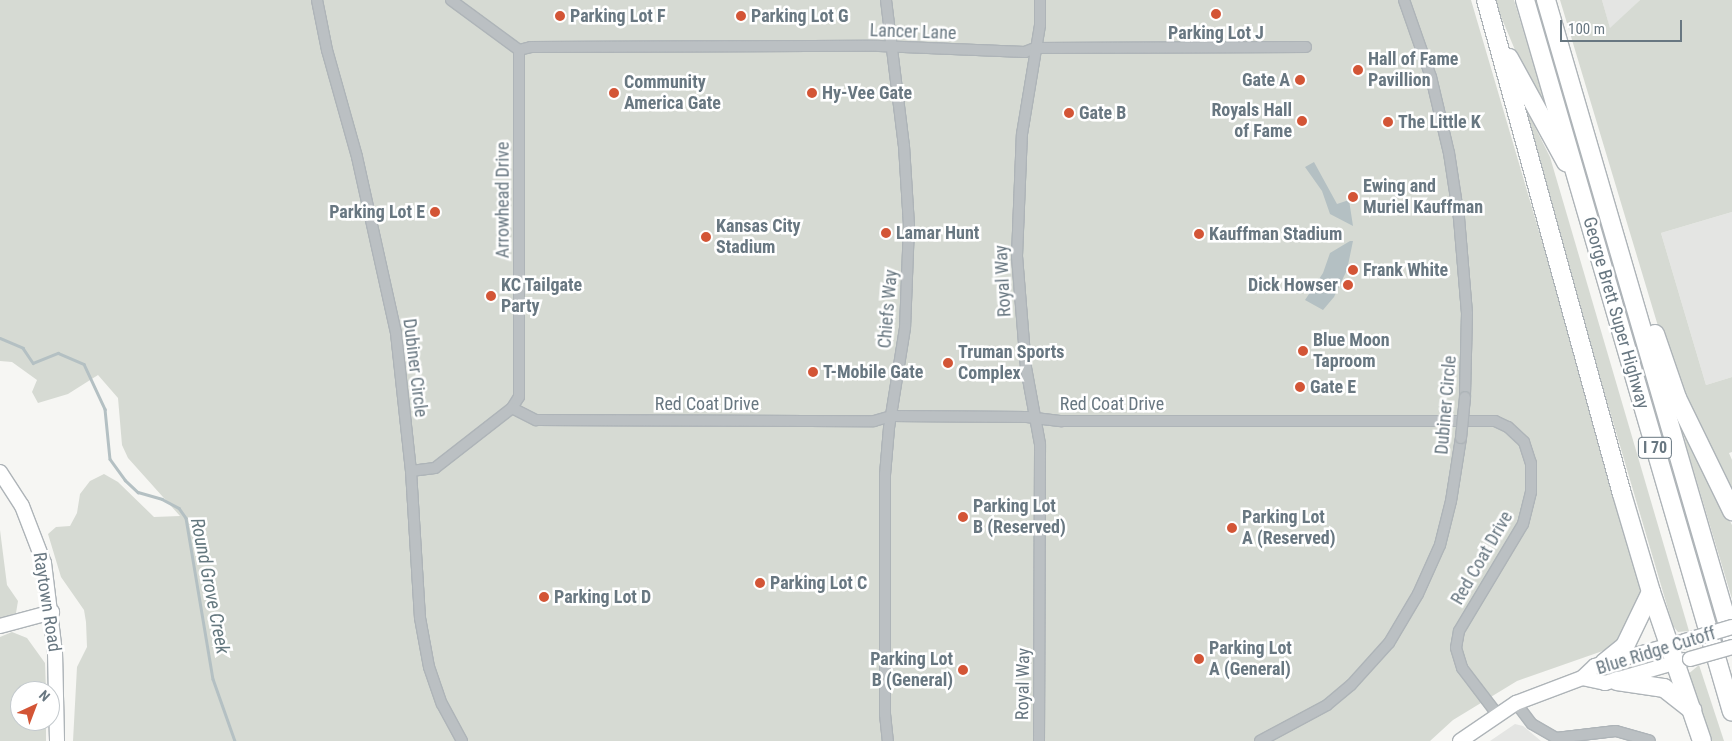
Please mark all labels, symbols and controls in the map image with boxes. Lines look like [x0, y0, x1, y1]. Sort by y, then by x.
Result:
place label: Parking Lot F [570, 5, 666, 27]
place label: Parking Lot G [751, 5, 849, 27]
marker: Parking Lot J [1210, 8, 1222, 20]
marker: Parking Lot F [554, 10, 566, 22]
marker: Parking Lot G [735, 10, 747, 22]
scale bar [1562, 10, 1684, 42]
street label: Lancer Lane [869, 20, 957, 44]
text: 100 m [1568, 20, 1605, 38]
place label: Parking Lot J [1168, 22, 1264, 44]
place label: Hall of Fame Pavillion [1368, 49, 1458, 92]
marker: Hall of Fame Pavillion [1352, 64, 1364, 76]
place label: Gate A [1242, 69, 1290, 91]
place label: Community America Gate [624, 72, 721, 115]
marker: Gate A [1294, 74, 1306, 86]
place label: Hy-Vee Gate [822, 82, 912, 104]
marker: Community America Gate [608, 87, 620, 99]
marker: Hy-Vee Gate [806, 87, 818, 99]
place label: Royals Hall of Fame [1211, 100, 1292, 142]
place label: Gate B [1079, 102, 1126, 124]
marker: Gate B [1063, 107, 1075, 119]
place label: The Little K [1398, 111, 1481, 133]
marker: Royals Hall of Fame [1296, 115, 1308, 127]
marker: The Little K [1382, 116, 1394, 128]
street label: Arrowhead Drive [492, 142, 514, 258]
place label: Ewing and Muriel Kauffman [1363, 176, 1483, 218]
marker: Ewing and Muriel Kauffman [1347, 191, 1359, 203]
place label: Parking Lot E [329, 201, 425, 223]
marker: Parking Lot E [429, 206, 441, 218]
street label: George Brett Super Highway [1578, 214, 1654, 412]
place label: Kansas City Stadium [716, 216, 801, 258]
place label: Lamar Hunt [896, 222, 979, 244]
place label: Kauffman Stadium [1209, 223, 1342, 245]
marker: Lamar Hunt [880, 227, 892, 239]
marker: Kauffman Stadium [1193, 228, 1205, 240]
marker: Kansas City Stadium [700, 231, 712, 243]
street label: Royal Way [990, 244, 1016, 318]
place label: Frank White [1363, 259, 1448, 281]
marker: Frank White [1347, 264, 1359, 276]
street label: Chiefs Way [874, 269, 902, 349]
place label: Dick Howser [1248, 274, 1338, 296]
place label: KC Tailgate Party [501, 275, 583, 318]
marker: Dick Howser [1342, 279, 1354, 291]
marker: KC Tailgate Party [485, 290, 497, 302]
street label: Dubiner Circle [398, 317, 432, 419]
place label: Blue Moon Taproom [1313, 330, 1390, 372]
place label: Truman Sports Complex [958, 342, 1065, 384]
marker: Blue Moon Taproom [1297, 345, 1309, 357]
street label: Dubiner Circle [1431, 355, 1461, 455]
marker: Truman Sports Complex [942, 357, 954, 369]
place label: T-Mobile Gate [823, 361, 923, 383]
marker: T-Mobile Gate [807, 366, 819, 378]
place label: Gate E [1310, 376, 1356, 398]
marker: Gate E [1294, 381, 1306, 393]
street label: Red Coat Drive [655, 393, 759, 415]
street label: Red Coat Drive [1060, 393, 1164, 415]
road number: I 70 [1638, 434, 1672, 462]
place label: Parking Lot B (Reserved) [973, 496, 1066, 538]
place label: Parking Lot A (Reserved) [1242, 507, 1336, 550]
street label: Red Coat Drive [1447, 507, 1517, 609]
marker: Parking Lot B (Reserved) [957, 511, 969, 523]
water label: Round Grove Creek [186, 516, 234, 656]
marker: Parking Lot A (Reserved) [1226, 522, 1238, 534]
street label: Raytown Road [28, 551, 66, 653]
place label: Parking Lot C [770, 572, 867, 594]
marker: Parking Lot C [754, 577, 766, 589]
place label: Parking Lot D [554, 586, 651, 608]
marker: Parking Lot D [538, 591, 550, 603]
street label: Blue Ridge Cutoff [1594, 623, 1718, 679]
place label: Parking Lot A (General) [1209, 638, 1292, 681]
street label: Royal Way [1012, 648, 1034, 720]
place label: Parking Lot B (General) [870, 649, 953, 692]
marker: Parking Lot A (General) [1193, 653, 1205, 665]
marker: Parking Lot B (General) [957, 664, 969, 676]
north arrow [10, 681, 60, 731]
text: N [36, 687, 53, 705]

